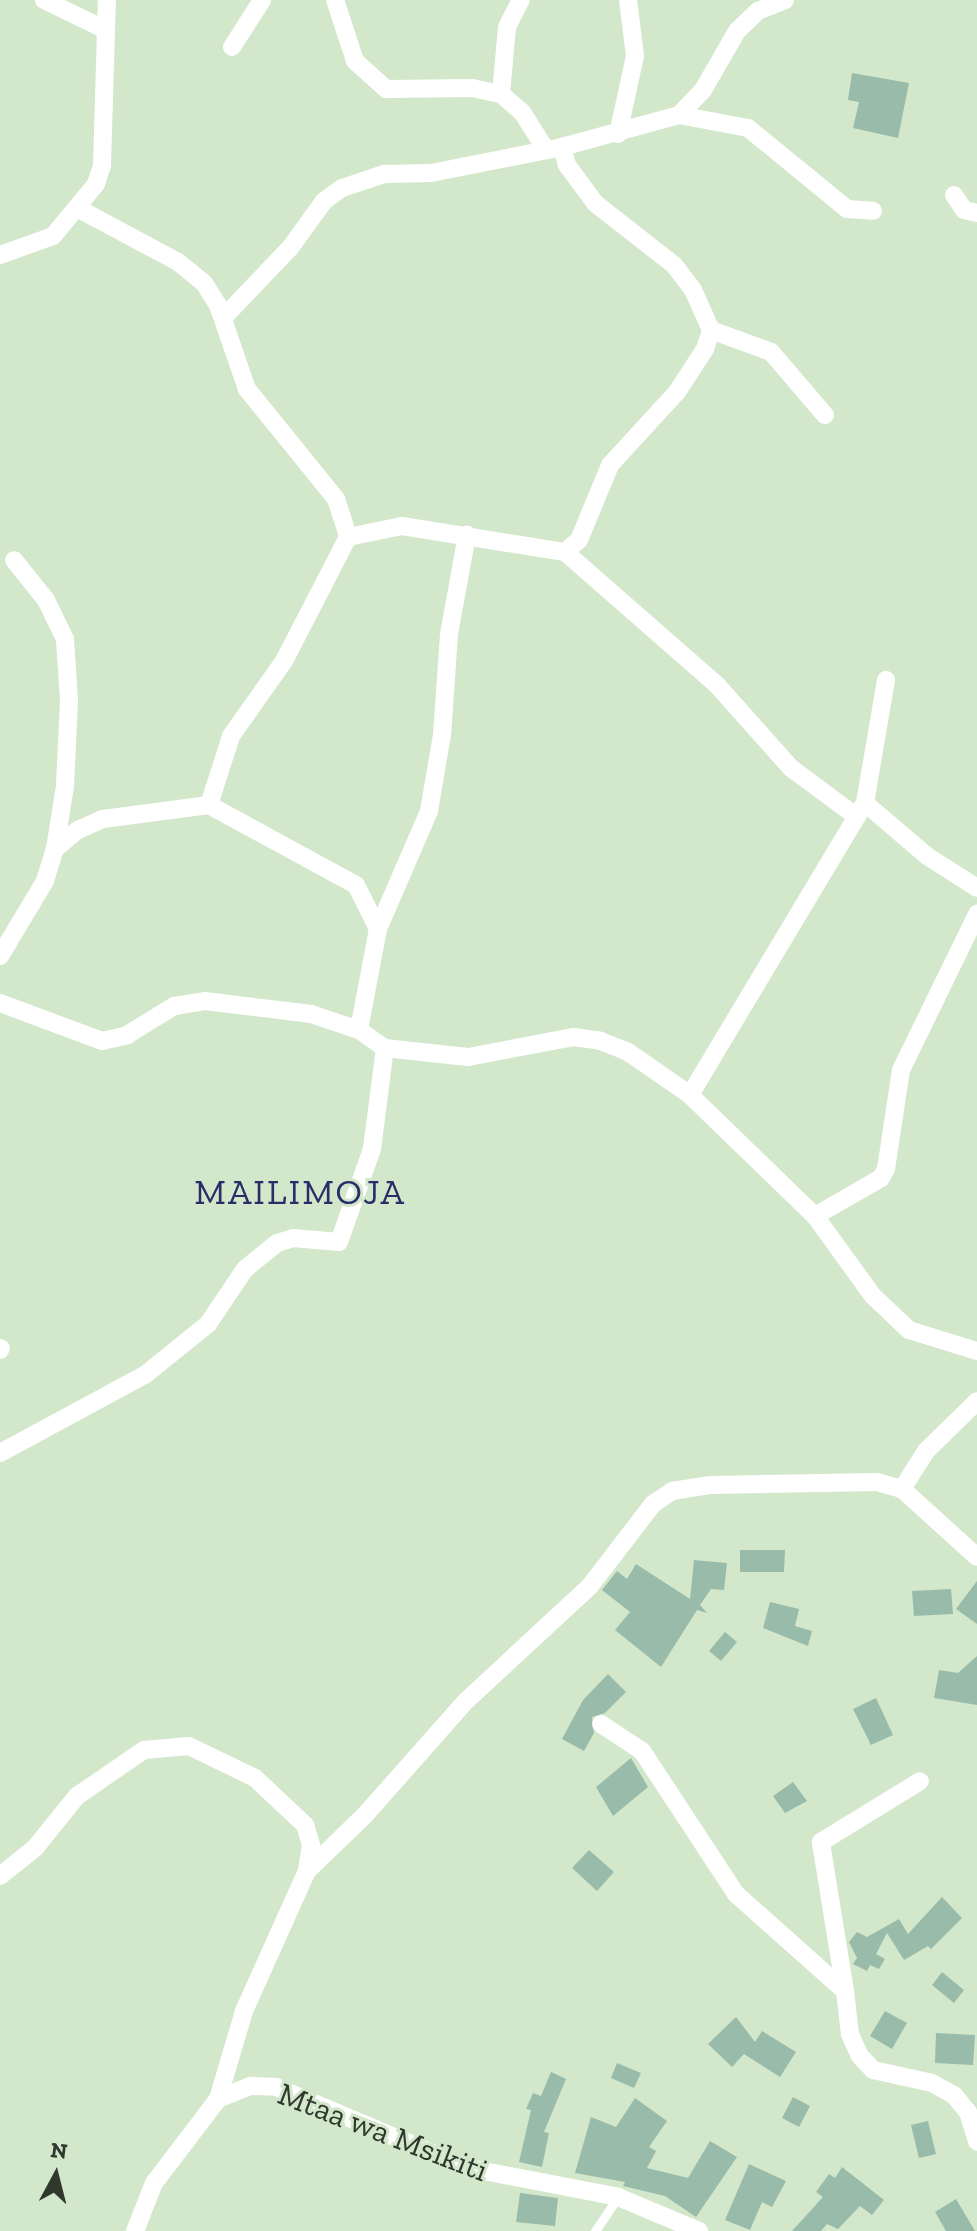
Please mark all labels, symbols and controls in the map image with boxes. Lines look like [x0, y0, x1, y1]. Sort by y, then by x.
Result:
district label: MAILIMOJA [194, 1170, 406, 1214]
street label: Mtaa wa Msikiti [272, 2074, 494, 2190]
north arrow [16, 2135, 96, 2215]
text: N [49, 2136, 69, 2165]

